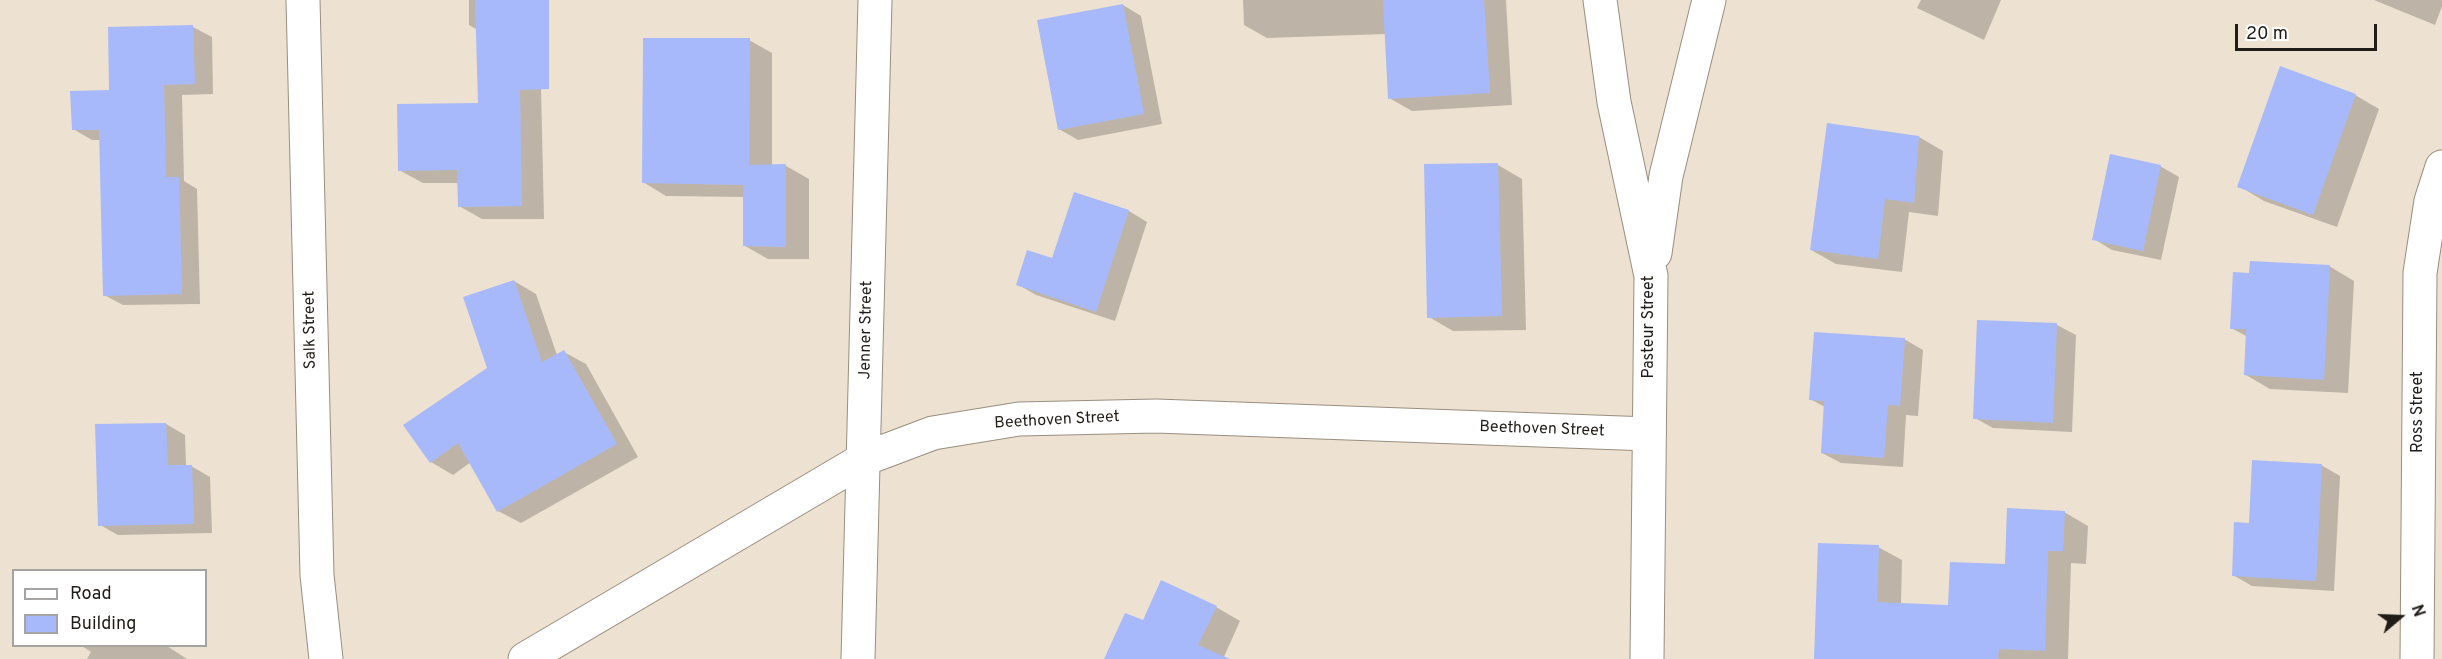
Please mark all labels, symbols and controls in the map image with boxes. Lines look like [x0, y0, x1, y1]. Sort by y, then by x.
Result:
scale bar [2238, 12, 2380, 50]
text: 20 m [2246, 23, 2288, 46]
street label: Pasteur Street [1640, 275, 1660, 379]
street label: Jenner Street [857, 280, 877, 380]
street label: Salk Street [301, 291, 321, 369]
street label: Ross Street [2409, 371, 2429, 453]
street label: Beethoven Street [994, 408, 1120, 434]
street label: Beethoven Street [1479, 418, 1605, 442]
legend [12, 569, 207, 647]
text: Road [70, 583, 112, 606]
north arrow [2370, 587, 2430, 647]
text: N [2406, 602, 2428, 620]
text: Building [70, 613, 136, 636]

